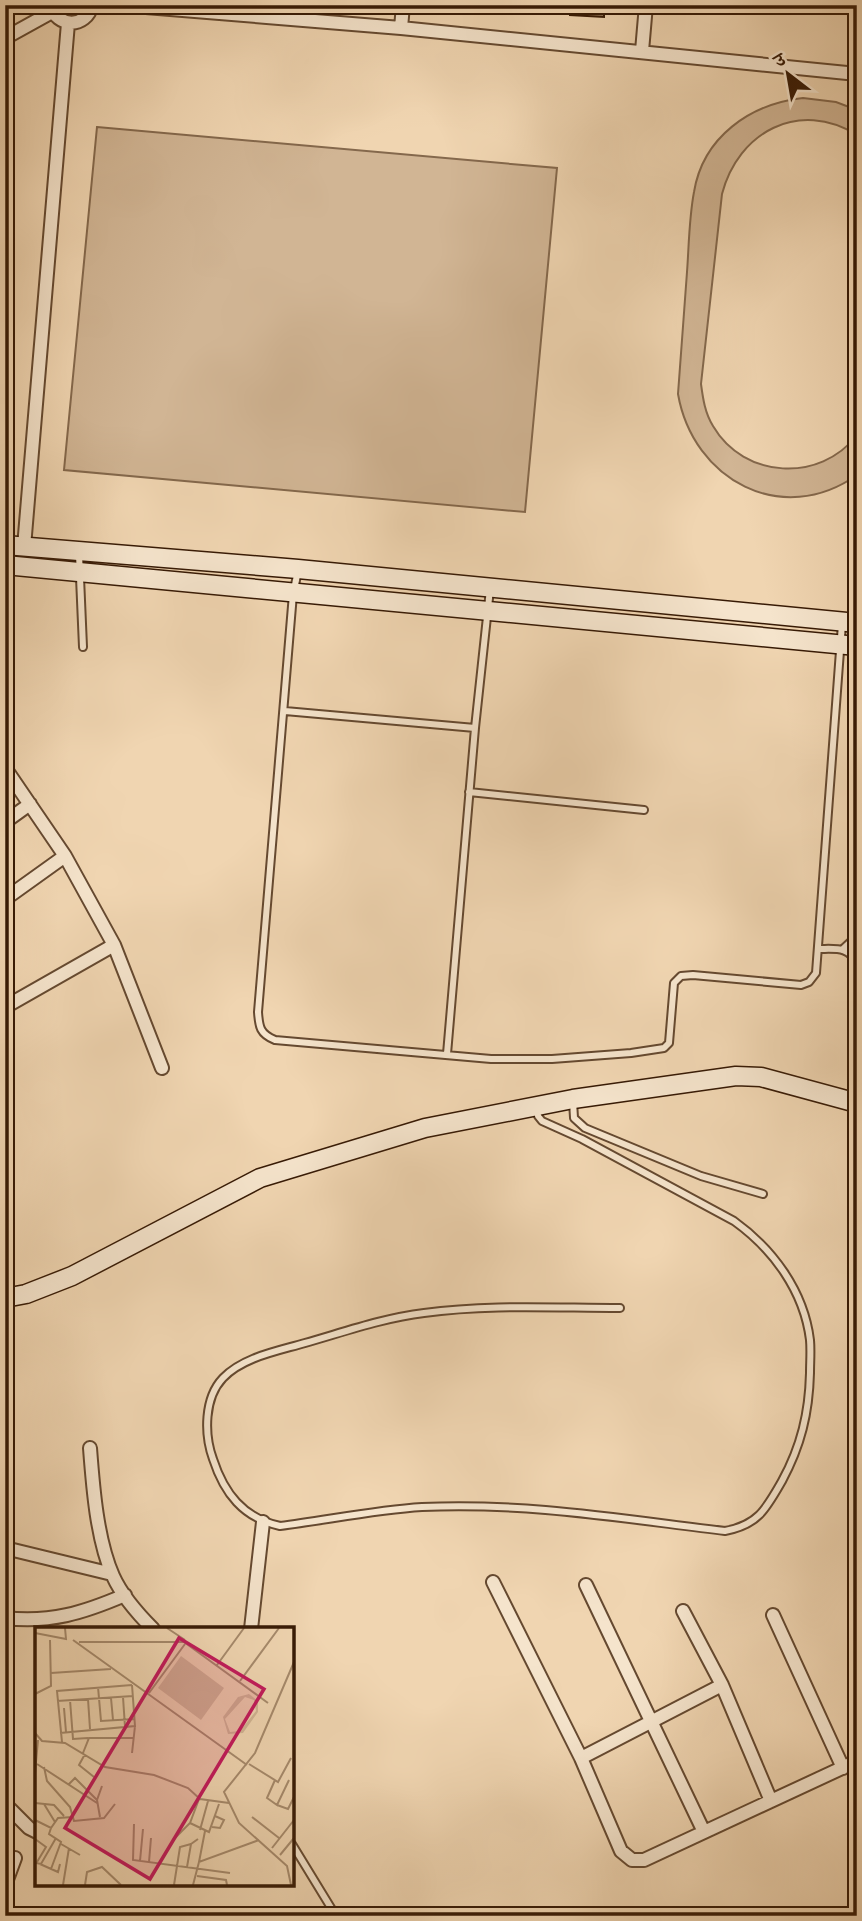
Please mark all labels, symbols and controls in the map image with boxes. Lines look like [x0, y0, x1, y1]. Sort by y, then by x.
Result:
north arrow [754, 38, 824, 108]
text: उ [768, 48, 791, 73]
inset map [35, 1627, 294, 1886]

